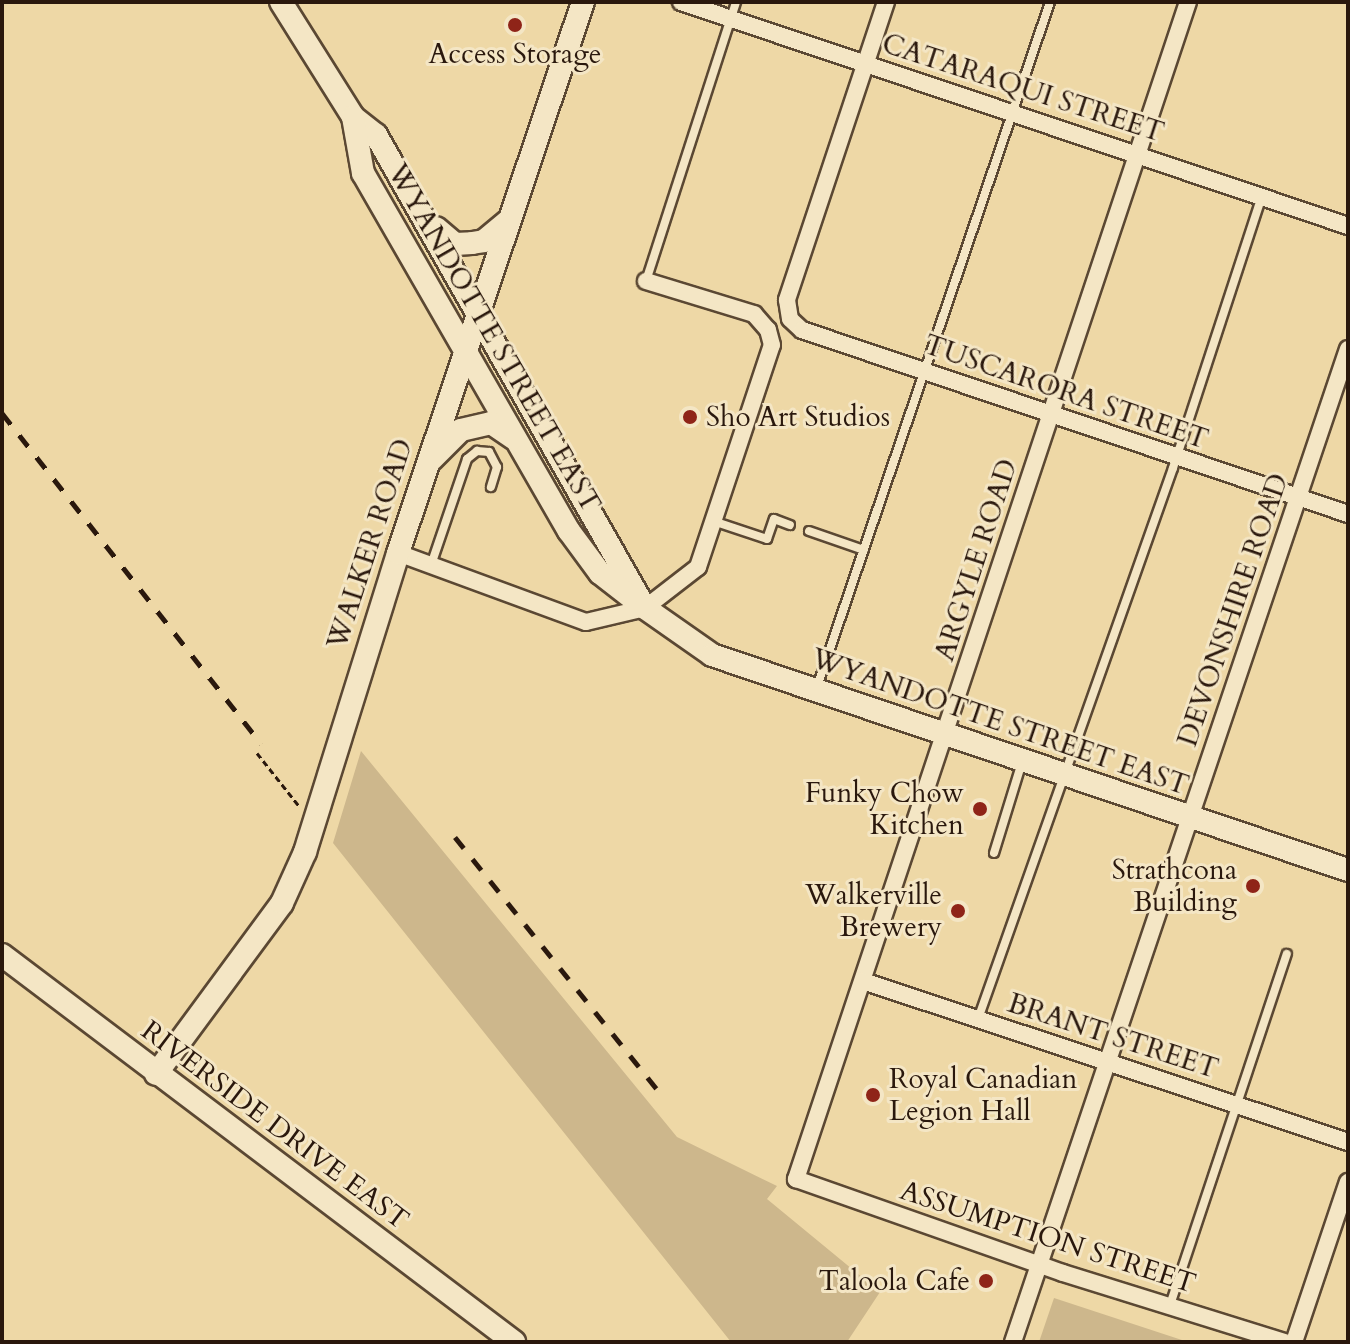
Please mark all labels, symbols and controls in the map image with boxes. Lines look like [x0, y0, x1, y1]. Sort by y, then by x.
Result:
marker: Access Storage [506, 16, 524, 34]
street label: CATARAQUI STREET [878, 27, 1168, 149]
place label: Access Storage [428, 37, 602, 71]
street label: WYANDOTTE STREET EAST [380, 158, 608, 518]
street label: TUSCARORA STREET [920, 328, 1212, 456]
place label: Sho Art Studios [706, 400, 890, 434]
marker: Sho Art Studios [681, 408, 699, 426]
street label: WALKER ROAD [320, 435, 420, 653]
street label: ARGYLE ROAD [928, 455, 1024, 665]
street label: DEVONSHIRE ROAD [1171, 469, 1295, 751]
street label: WYANDOTTE STREET EAST [807, 642, 1193, 802]
place label: Funky Chow Kitchen [805, 776, 964, 842]
marker: Funky Chow Kitchen [971, 800, 989, 818]
place label: Strathcona Building [1112, 853, 1237, 919]
marker: Strathcona Building [1244, 877, 1262, 895]
place label: Walkerville Brewery [805, 878, 942, 944]
marker: Walkerville Brewery [949, 902, 967, 920]
street label: BRANT STREET [1004, 986, 1222, 1086]
street label: RIVERSIDE DRIVE EAST [135, 1013, 415, 1237]
place label: Royal Canadian Legion Hall [889, 1062, 1077, 1128]
marker: Royal Canadian Legion Hall [864, 1086, 882, 1104]
street label: ASSUMPTION STREET [896, 1173, 1200, 1301]
place label: Taloola Cafe [818, 1264, 970, 1298]
marker: Taloola Cafe [977, 1272, 995, 1290]

